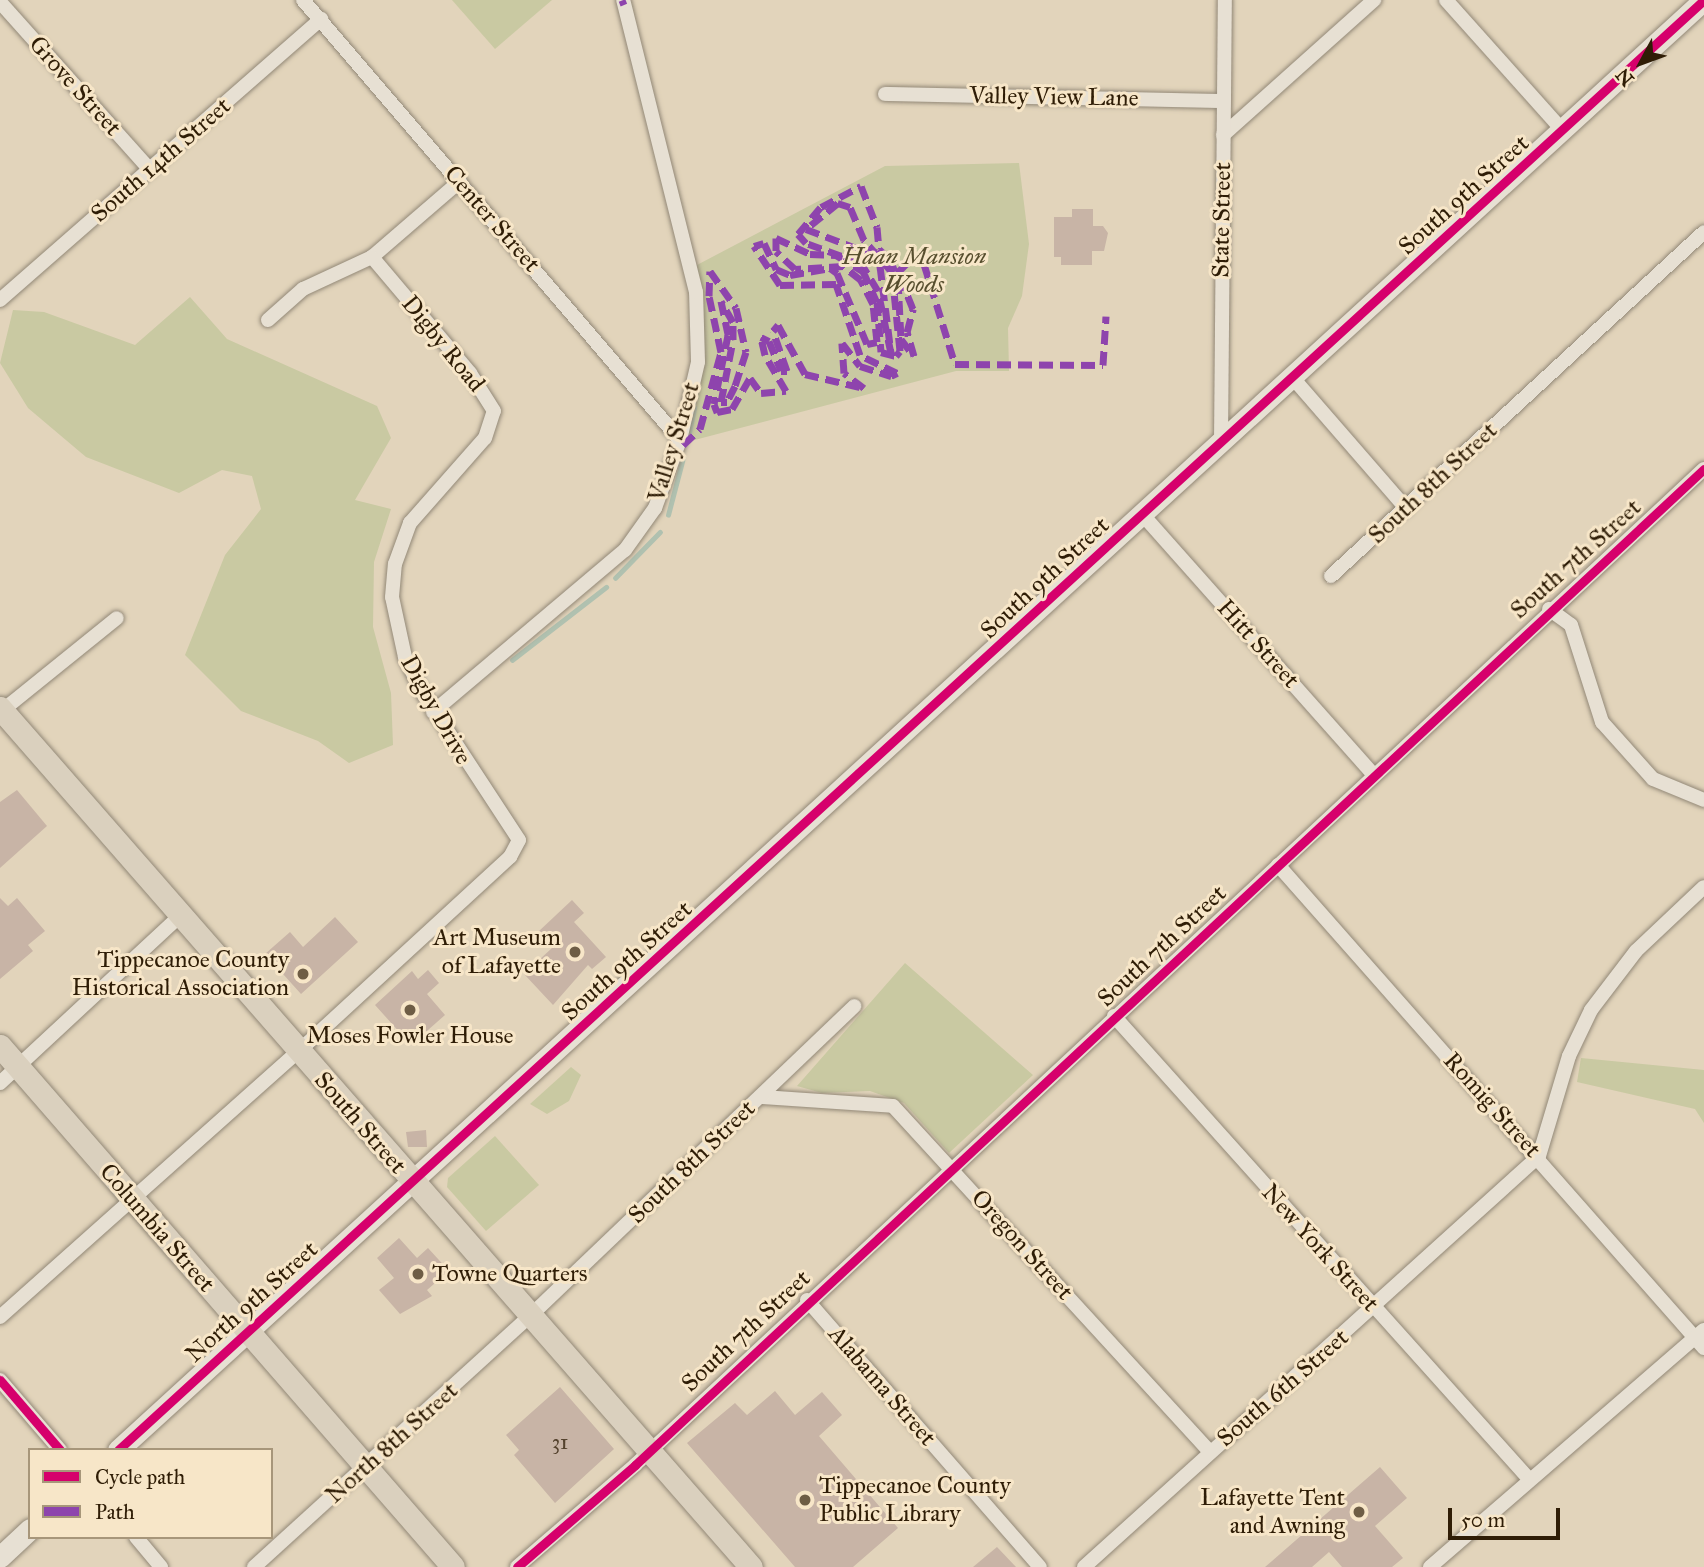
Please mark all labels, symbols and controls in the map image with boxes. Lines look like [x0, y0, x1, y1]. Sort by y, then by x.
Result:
north arrow [1606, 28, 1676, 98]
street label: Grove Street [23, 30, 127, 142]
text: N [1611, 63, 1639, 91]
street label: Valley View Lane [969, 81, 1139, 113]
street label: South 14th Street [85, 92, 237, 228]
street label: South 9th Street [1393, 129, 1535, 261]
street label: Center Street [438, 160, 546, 278]
street label: State Street [1207, 162, 1237, 278]
park label: Haan Mansion Woods [842, 243, 986, 299]
street label: Digby Road [395, 290, 491, 398]
street label: Valley Street [642, 379, 706, 505]
street label: South 8th Street [1363, 416, 1503, 550]
street label: South 7th Street [1505, 493, 1647, 625]
street label: South 9th Street [975, 511, 1115, 645]
street label: Hitt Street [1211, 594, 1305, 694]
street label: Digby Drive [394, 651, 478, 769]
street label: South 7th Street [1092, 879, 1232, 1013]
street label: South 9th Street [556, 895, 698, 1027]
place label: Art Museum of Lafayette [433, 924, 561, 980]
marker: Art Museum of Lafayette [567, 944, 583, 960]
place label: Tippecanoe County Historical Association [72, 946, 289, 1002]
marker: Tippecanoe County Historical Association [295, 966, 311, 982]
marker: Moses Fowler House [402, 1002, 418, 1018]
place label: Moses Fowler House [306, 1022, 514, 1050]
street label: Romig Street [1437, 1046, 1547, 1164]
street label: South Street [308, 1066, 412, 1180]
street label: South 8th Street [623, 1094, 761, 1230]
street label: Columbia Street [93, 1158, 221, 1298]
street label: New York Street [1255, 1178, 1385, 1318]
street label: Oregon Street [965, 1184, 1079, 1306]
street label: North 9th Street [180, 1235, 324, 1369]
place label: Towne Quarters [432, 1260, 588, 1288]
street label: South 7th Street [676, 1264, 816, 1398]
marker: Towne Quarters [410, 1266, 426, 1282]
street label: Alabama Street [822, 1320, 942, 1452]
street label: South 6th Street [1211, 1323, 1355, 1453]
street label: North 8th Street [320, 1376, 464, 1510]
house number: 31 [552, 1429, 568, 1455]
legend [28, 1448, 273, 1539]
text: Cycle path [95, 1464, 185, 1490]
place label: Tippecanoe County Public Library [819, 1472, 1011, 1528]
place label: Lafayette Tent and Awning [1200, 1484, 1345, 1540]
marker: Tippecanoe County Public Library [797, 1492, 813, 1508]
scale bar [1452, 1494, 1564, 1538]
text: Path [95, 1499, 135, 1525]
marker: Lafayette Tent and Awning [1351, 1504, 1367, 1520]
text: 50 m [1461, 1507, 1505, 1533]

